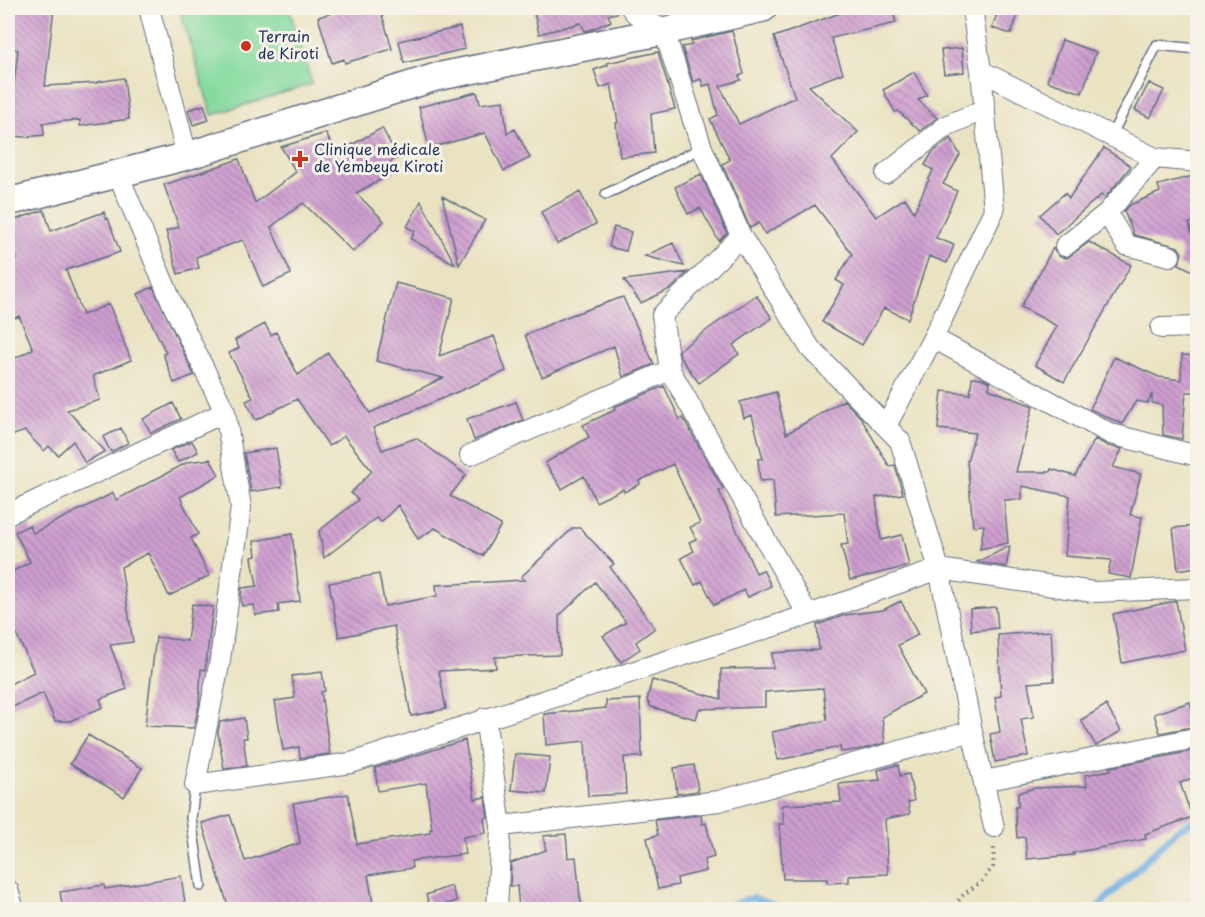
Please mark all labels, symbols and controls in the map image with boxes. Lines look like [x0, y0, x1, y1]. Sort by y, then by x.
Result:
place label: Terrain de Kiroti [258, 24, 319, 64]
marker: Terrain de Kiroti [239, 39, 253, 53]
place label: Clinique médicale de Yembeya Kiroti [314, 137, 443, 177]
marker: Clinique médicale de Yembeya Kiroti [291, 150, 309, 168]

